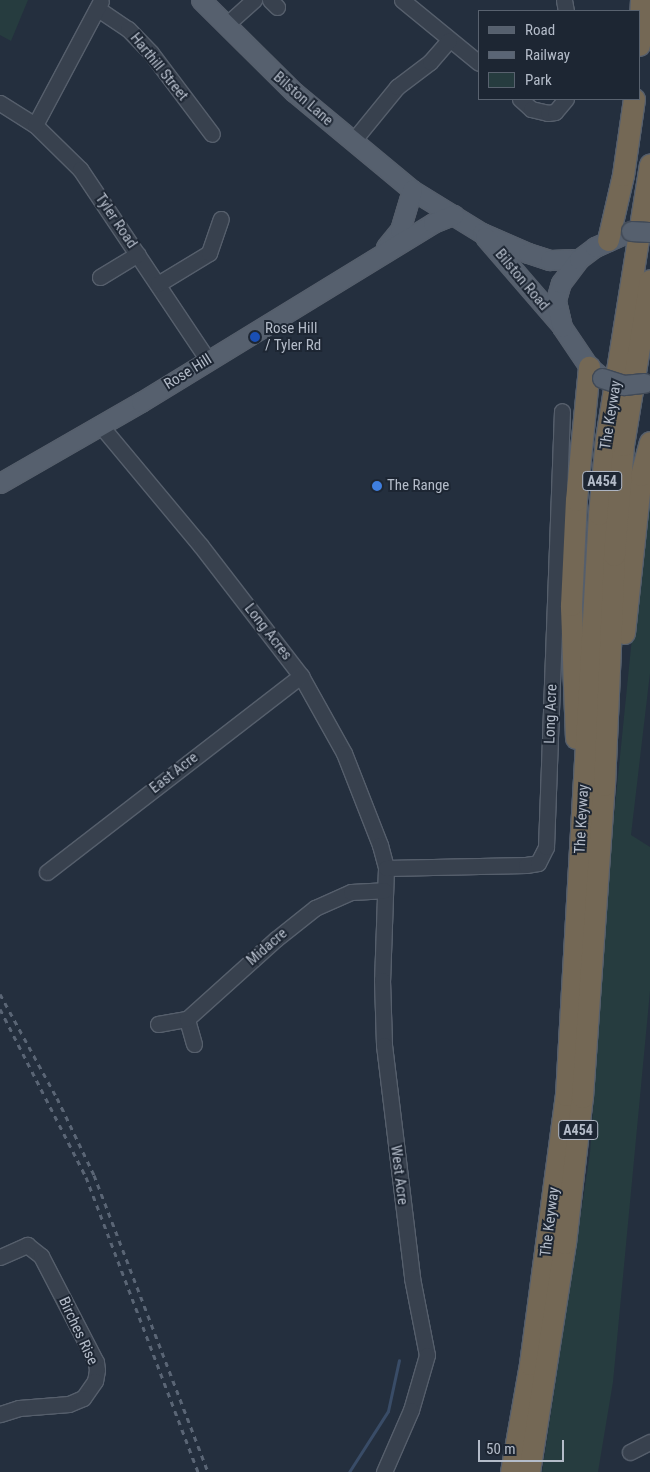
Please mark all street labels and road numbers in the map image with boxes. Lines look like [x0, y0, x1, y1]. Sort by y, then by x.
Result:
street label: Harthill Street [126, 29, 192, 105]
street label: Bilston Lane [270, 68, 336, 130]
street label: Tyler Road [91, 190, 141, 252]
street label: Bilston Road [491, 246, 553, 314]
street label: Rose Hill [161, 350, 215, 394]
street label: The Keyway [597, 379, 625, 451]
road number: A454 [582, 470, 622, 492]
street label: Long Acres [240, 600, 296, 664]
street label: Long Acre [541, 684, 561, 744]
street label: East Acre [146, 749, 202, 797]
street label: The Keyway [571, 784, 593, 854]
street label: Midacre [243, 925, 291, 969]
road number: A454 [558, 1118, 598, 1142]
street label: West Acre [386, 1144, 412, 1206]
street label: The Keyway [537, 1186, 563, 1258]
street label: Birches Rise [54, 1294, 102, 1368]

